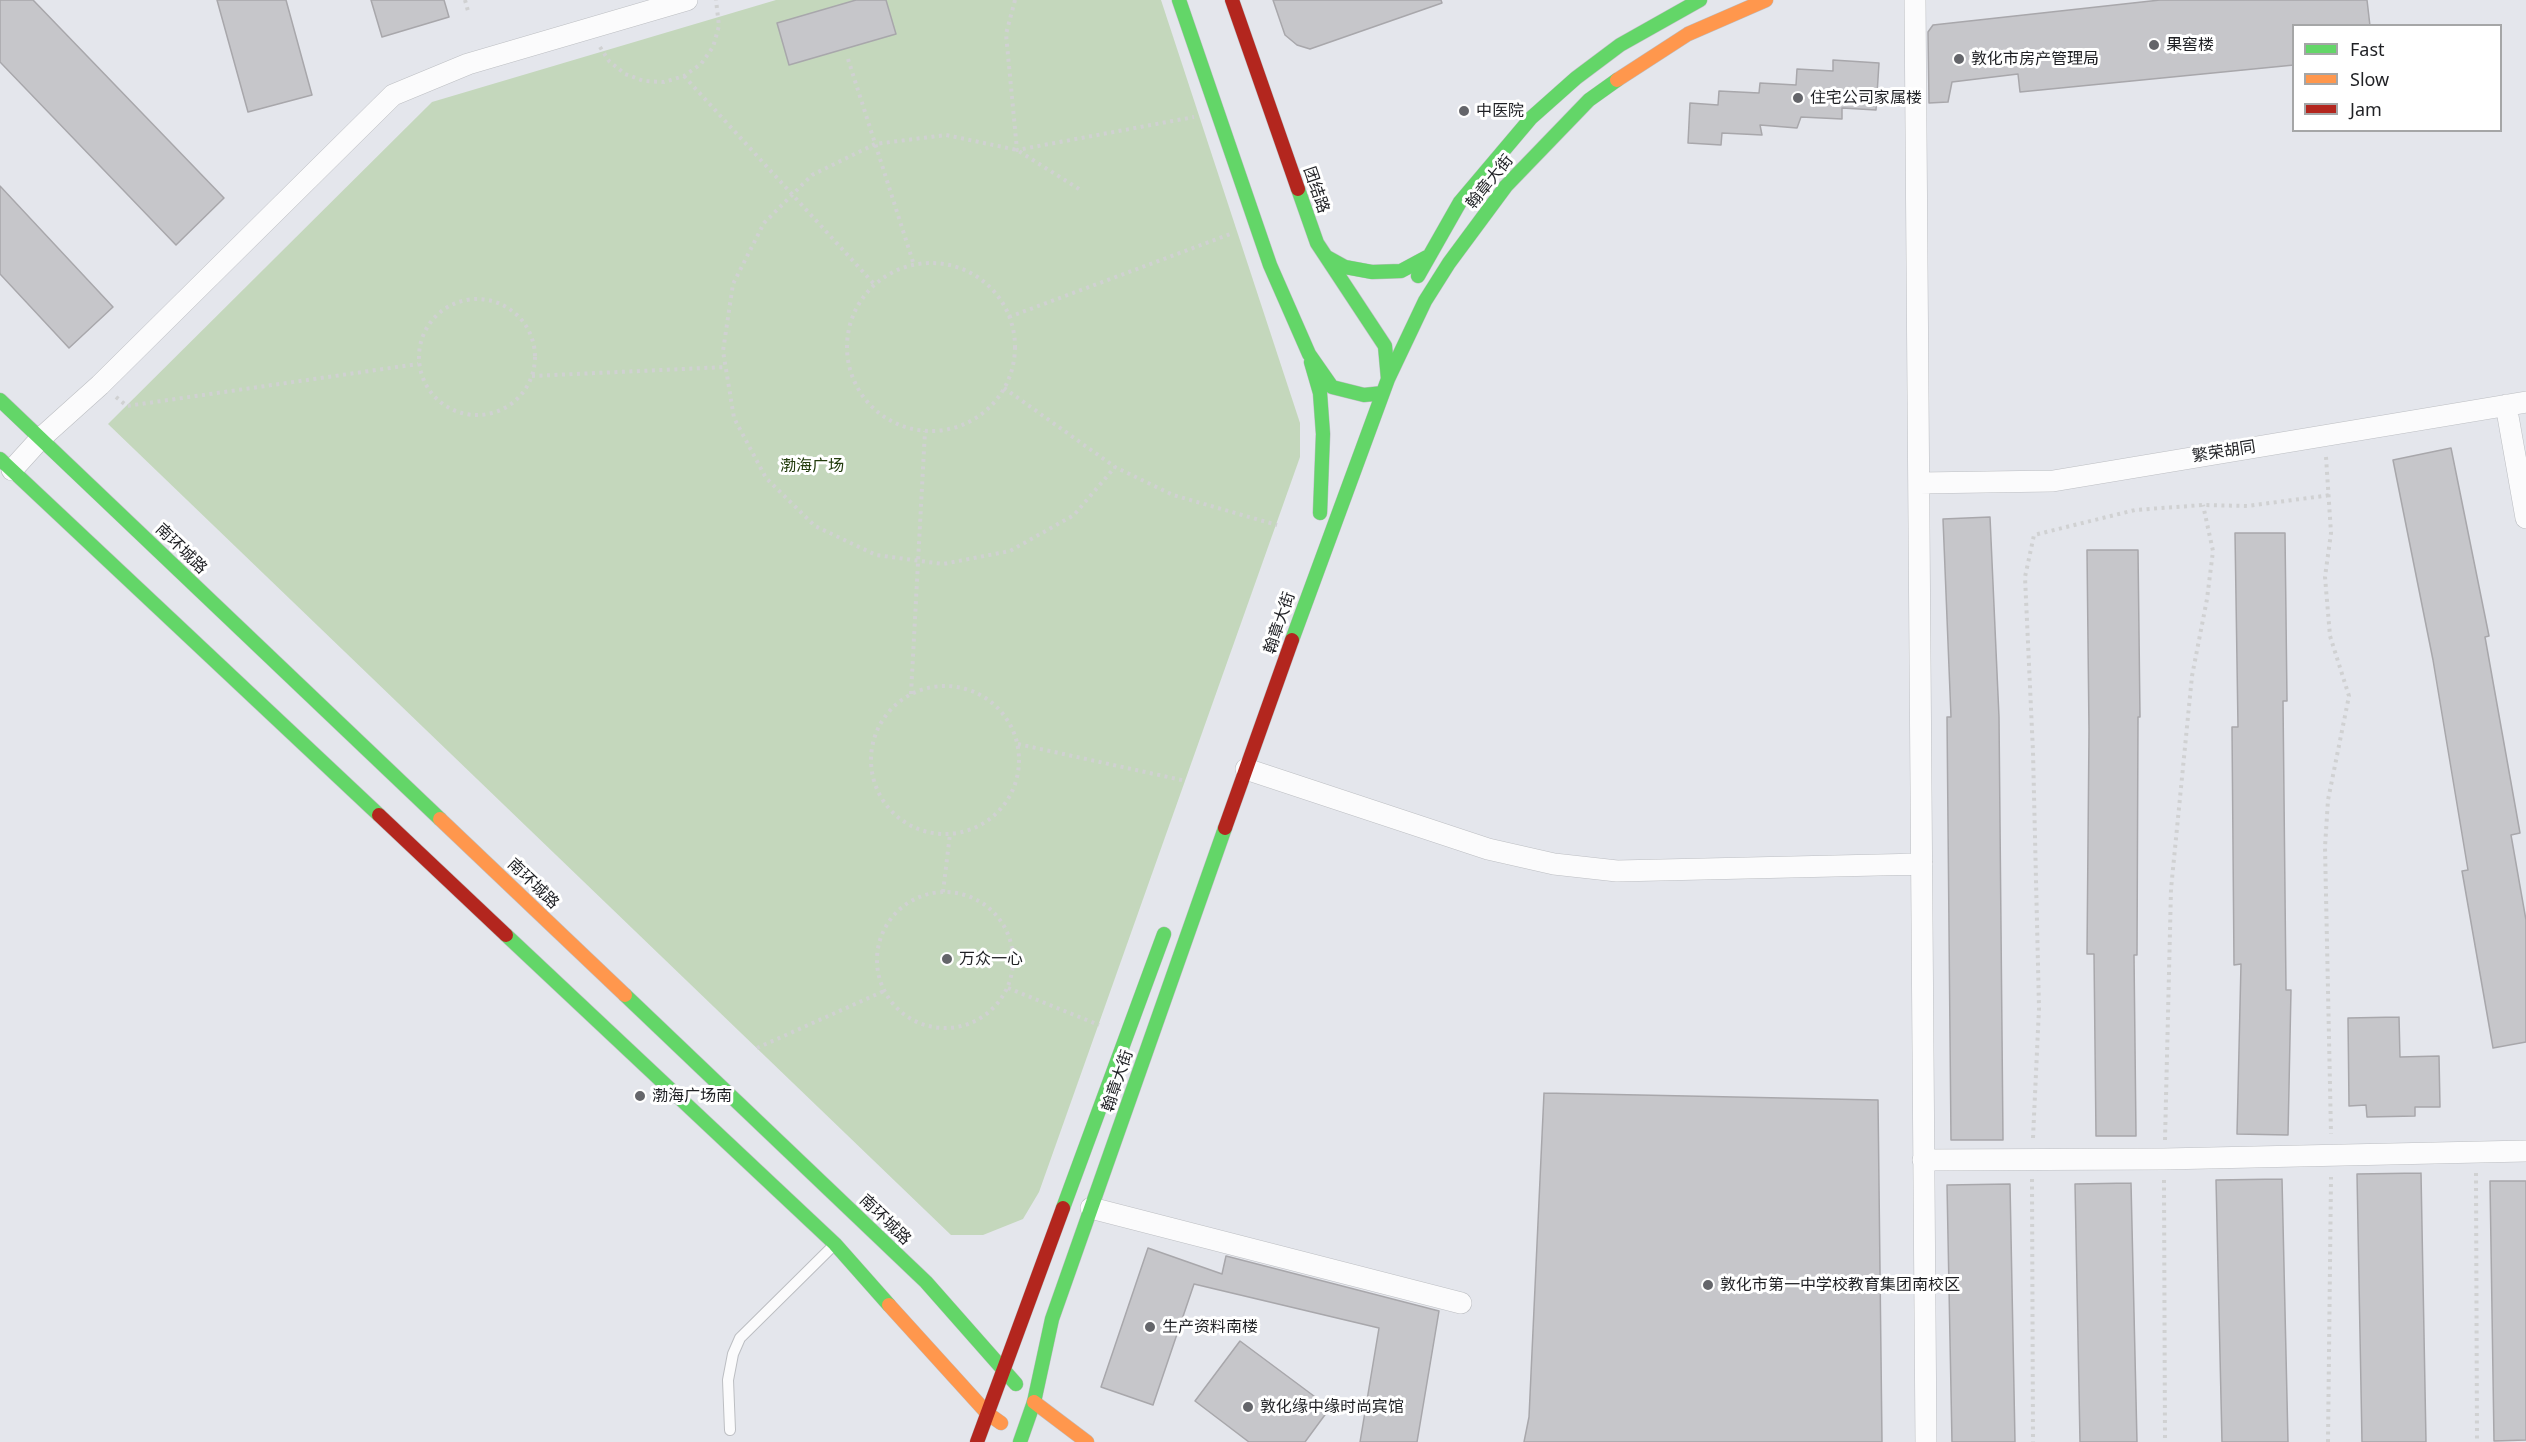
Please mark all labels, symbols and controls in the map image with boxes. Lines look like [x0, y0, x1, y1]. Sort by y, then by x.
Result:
legend [2292, 24, 2502, 132]
place label: 果窖楼 [2166, 35, 2214, 55]
text: Fast [2350, 37, 2385, 61]
marker: 果窖楼 [2147, 38, 2161, 52]
place label: 敦化市房产管理局 [1971, 49, 2099, 69]
marker: 敦化市房产管理局 [1952, 52, 1966, 66]
text: Slow [2350, 67, 2389, 91]
place label: 住宅公司家属楼 [1810, 88, 1922, 108]
marker: 住宅公司家属楼 [1791, 91, 1805, 105]
text: Jam [2350, 97, 2382, 121]
place label: 中医院 [1476, 101, 1524, 121]
marker: 中医院 [1457, 104, 1471, 118]
street label: 翰章大街 [1462, 151, 1518, 213]
street label: 团结路 [1299, 164, 1333, 216]
street label: 繁荣胡同 [2191, 438, 2257, 466]
park label: 渤海广场 [780, 456, 844, 476]
street label: 南环城路 [151, 520, 211, 578]
street label: 翰章大街 [1261, 590, 1299, 656]
street label: 南环城路 [503, 855, 563, 913]
place label: 万众一心 [959, 949, 1023, 969]
marker: 万众一心 [940, 952, 954, 966]
street label: 翰章大街 [1099, 1048, 1137, 1114]
place label: 渤海广场南 [652, 1086, 732, 1106]
marker: 渤海广场南 [633, 1089, 647, 1103]
street label: 南环城路 [855, 1191, 915, 1249]
place label: 敦化市第一中学校教育集团南校区 [1720, 1275, 1960, 1295]
marker: 敦化市第一中学校教育集团南校区 [1701, 1278, 1715, 1292]
place label: 生产资料南楼 [1162, 1317, 1258, 1337]
marker: 生产资料南楼 [1143, 1320, 1157, 1334]
place label: 敦化缘中缘时尚宾馆 [1260, 1397, 1404, 1417]
marker: 敦化缘中缘时尚宾馆 [1241, 1400, 1255, 1414]

